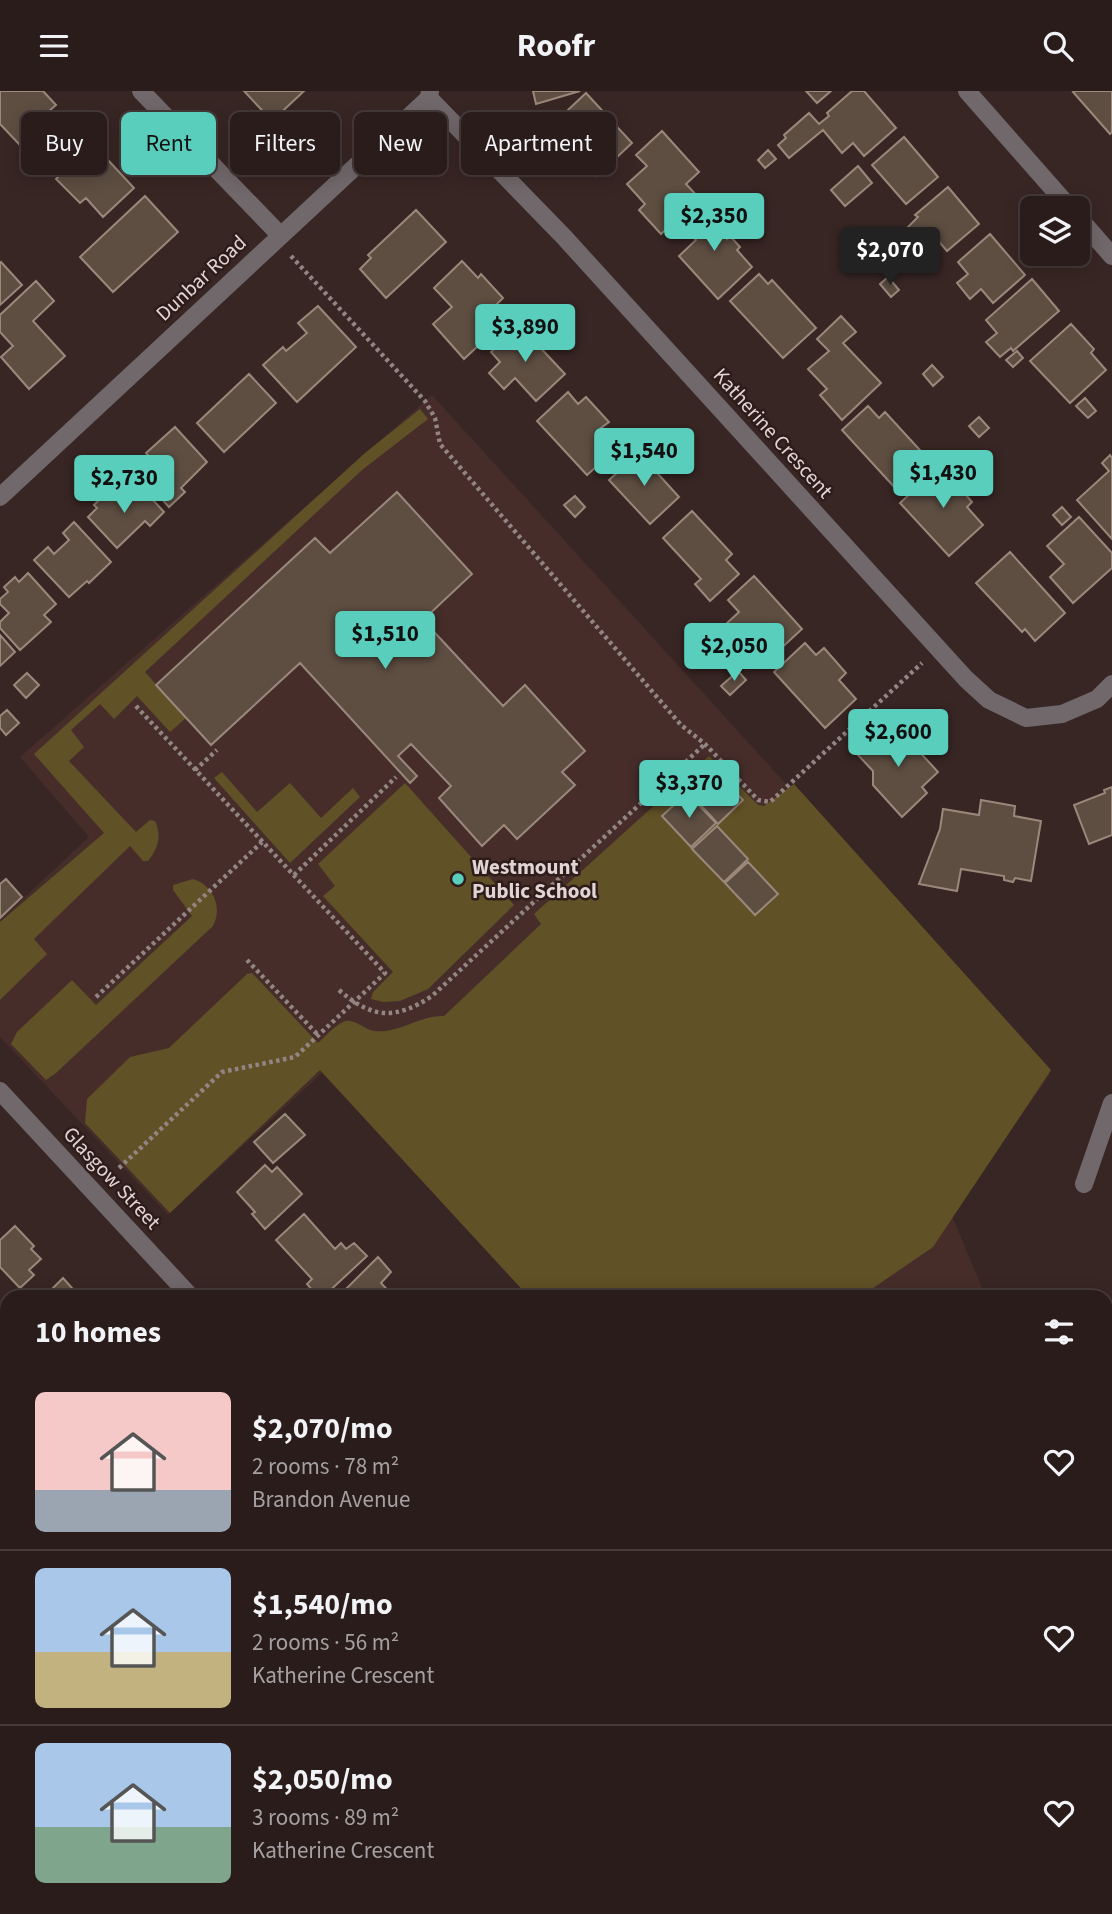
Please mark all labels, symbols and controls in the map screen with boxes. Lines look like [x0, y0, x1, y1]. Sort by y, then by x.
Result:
text: Roofr [517, 23, 595, 69]
icon: menu [35, 27, 73, 65]
icon: search [1039, 27, 1077, 65]
chip: Buy [21, 112, 107, 175]
chip: Rent [121, 112, 216, 175]
chip: Filters [230, 112, 340, 175]
chip: New [354, 112, 447, 175]
chip: Apartment [461, 112, 616, 175]
pin: $2,350 [657, 193, 771, 253]
map controls [1020, 196, 1090, 266]
button: layers [1020, 196, 1090, 266]
text: $2,350 [680, 199, 748, 232]
pin: $2,070 [833, 227, 947, 287]
street label: Dunbar Road [149, 228, 253, 328]
text: $2,070 [856, 233, 924, 266]
pin: $3,890 [468, 305, 582, 364]
text: $3,890 [491, 310, 559, 343]
street label: Katherine Crescent [706, 361, 840, 505]
pin: $1,540 [587, 429, 701, 488]
text: $1,540 [610, 434, 678, 467]
pin: $1,430 [886, 451, 1000, 510]
pin: $2,730 [67, 455, 181, 515]
text: $1,430 [909, 456, 977, 489]
text: $2,730 [90, 461, 158, 494]
pin: $1,510 [328, 611, 442, 671]
text: $1,510 [351, 617, 419, 650]
pin: $2,050 [677, 623, 791, 683]
text: $2,050 [700, 629, 768, 662]
pin: $2,600 [841, 709, 955, 769]
text: $2,600 [864, 715, 932, 748]
pin: $3,370 [632, 761, 746, 820]
text: $3,370 [655, 766, 723, 799]
place label: Westmount Public School [472, 852, 597, 906]
marker: Westmount Public School [450, 871, 466, 887]
street label: Glasgow Street [56, 1120, 168, 1236]
text: 10 homes [35, 1311, 161, 1354]
icon: filters [1040, 1313, 1078, 1351]
text: $2,070/mo [252, 1407, 393, 1450]
icon: home [91, 1420, 175, 1504]
icon: heart [1040, 1443, 1078, 1481]
text: 2 rooms · 78 m² [252, 1450, 399, 1483]
text: Brandon Avenue [252, 1483, 410, 1516]
text: $1,540/mo [252, 1583, 393, 1626]
icon: home [91, 1596, 175, 1680]
icon: heart [1040, 1619, 1078, 1657]
text: 2 rooms · 56 m² [252, 1626, 399, 1659]
text: Katherine Crescent [252, 1659, 434, 1692]
text: $2,050/mo [252, 1758, 393, 1801]
icon: home [91, 1771, 175, 1855]
icon: heart [1040, 1794, 1078, 1832]
text: 3 rooms · 89 m² [252, 1801, 399, 1834]
text: Katherine Crescent [252, 1834, 434, 1867]

